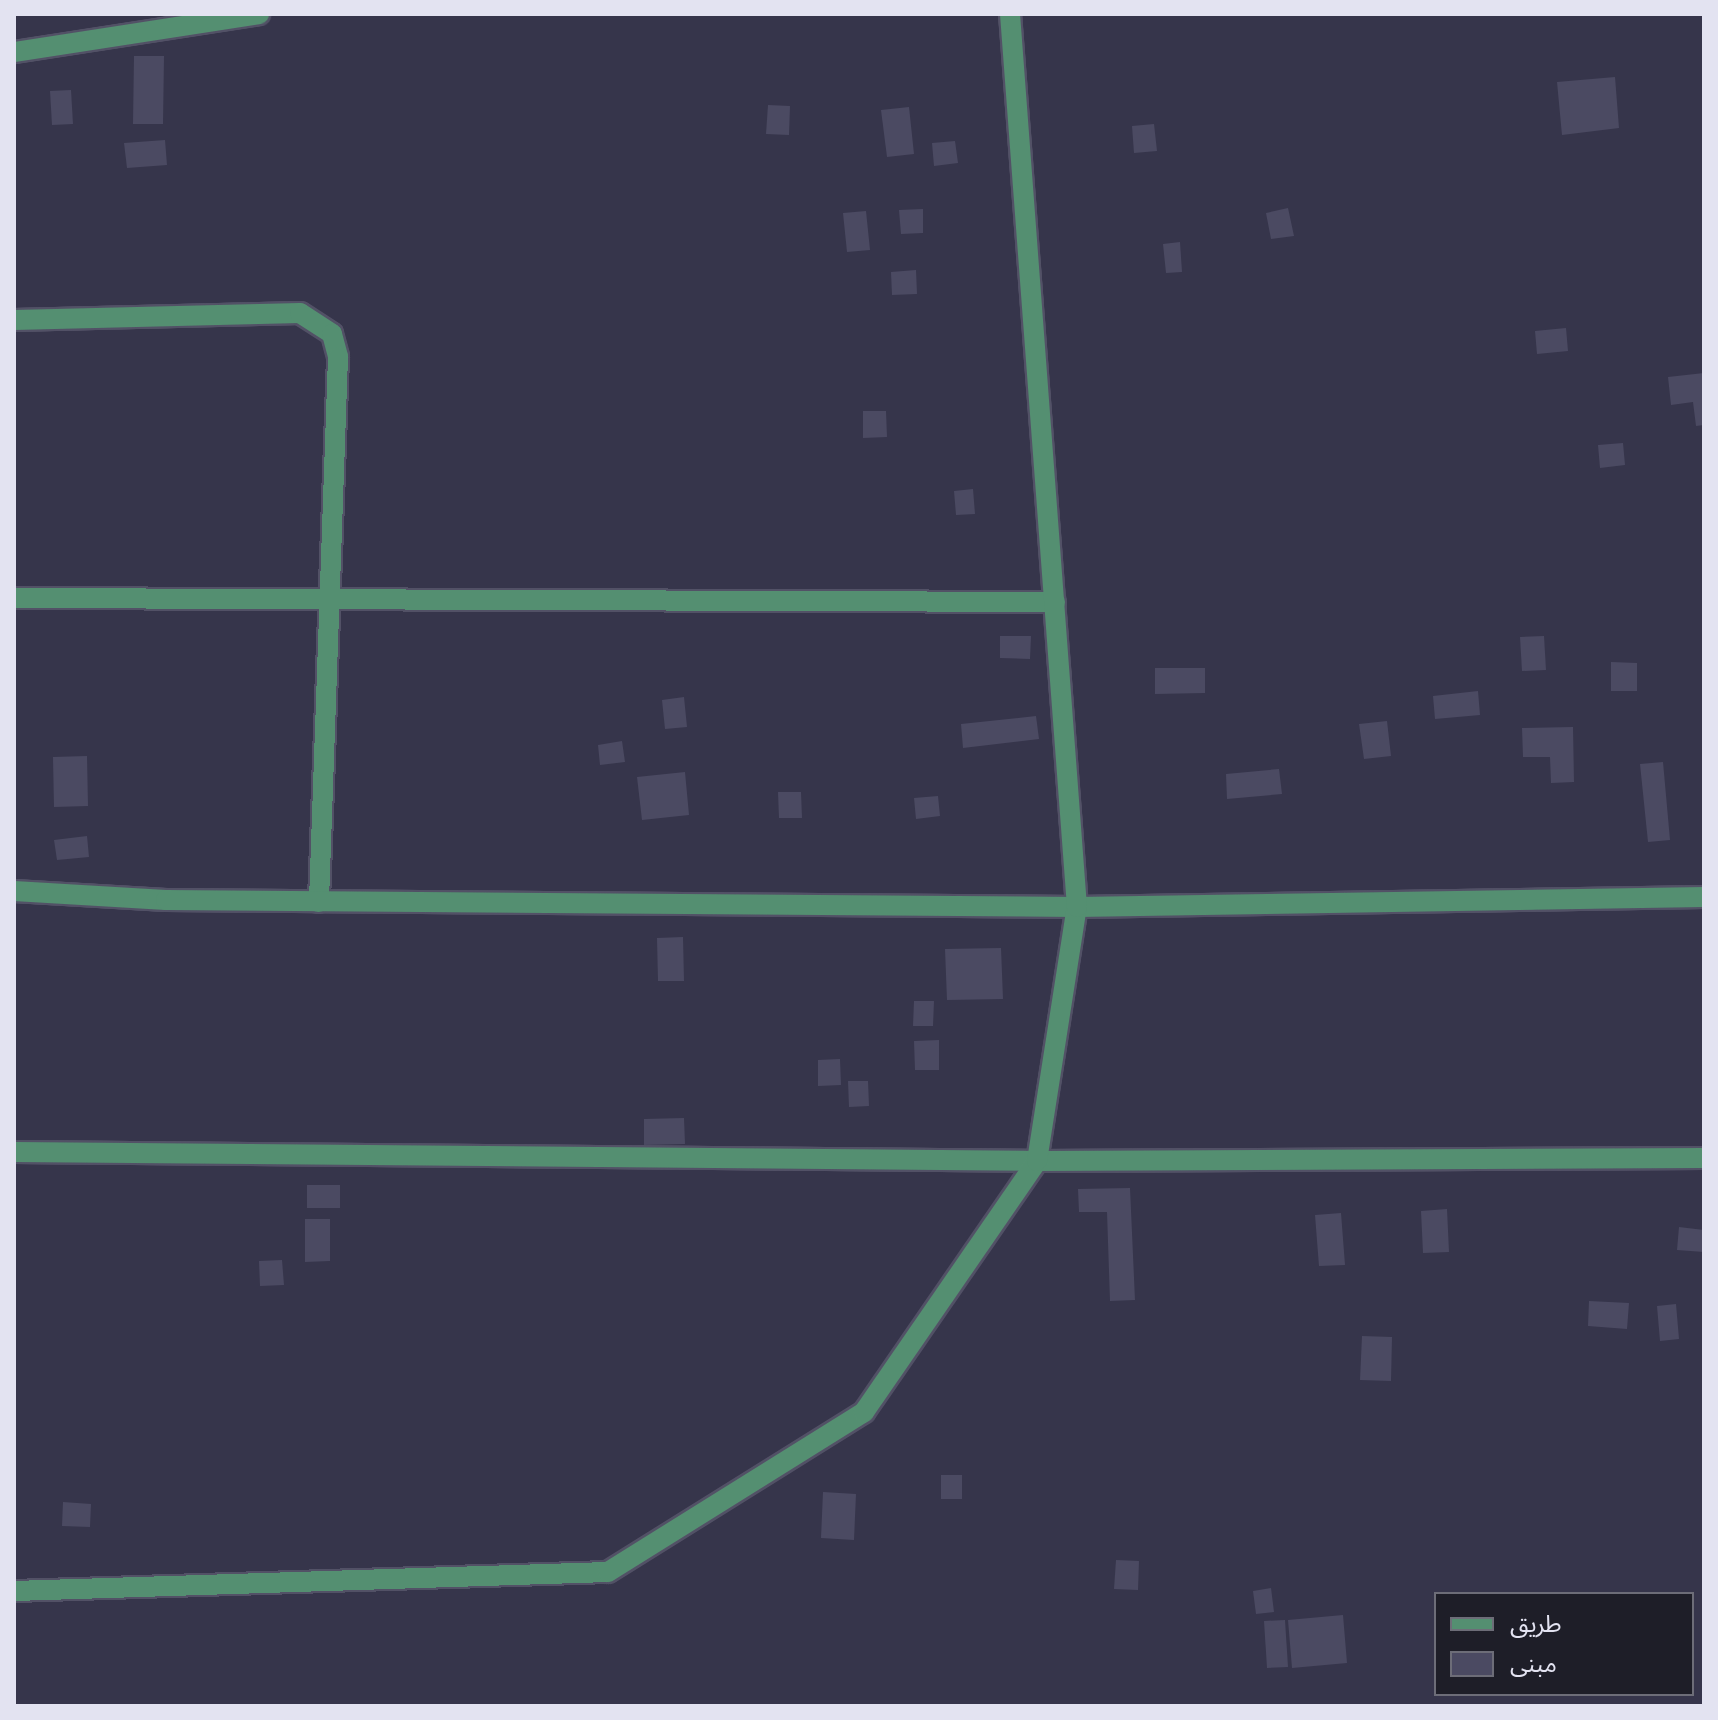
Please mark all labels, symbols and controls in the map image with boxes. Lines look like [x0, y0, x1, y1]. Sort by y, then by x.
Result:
legend [1434, 1592, 1694, 1696]
text: طريق [1510, 1608, 1562, 1638]
text: مبنى [1510, 1648, 1557, 1678]

